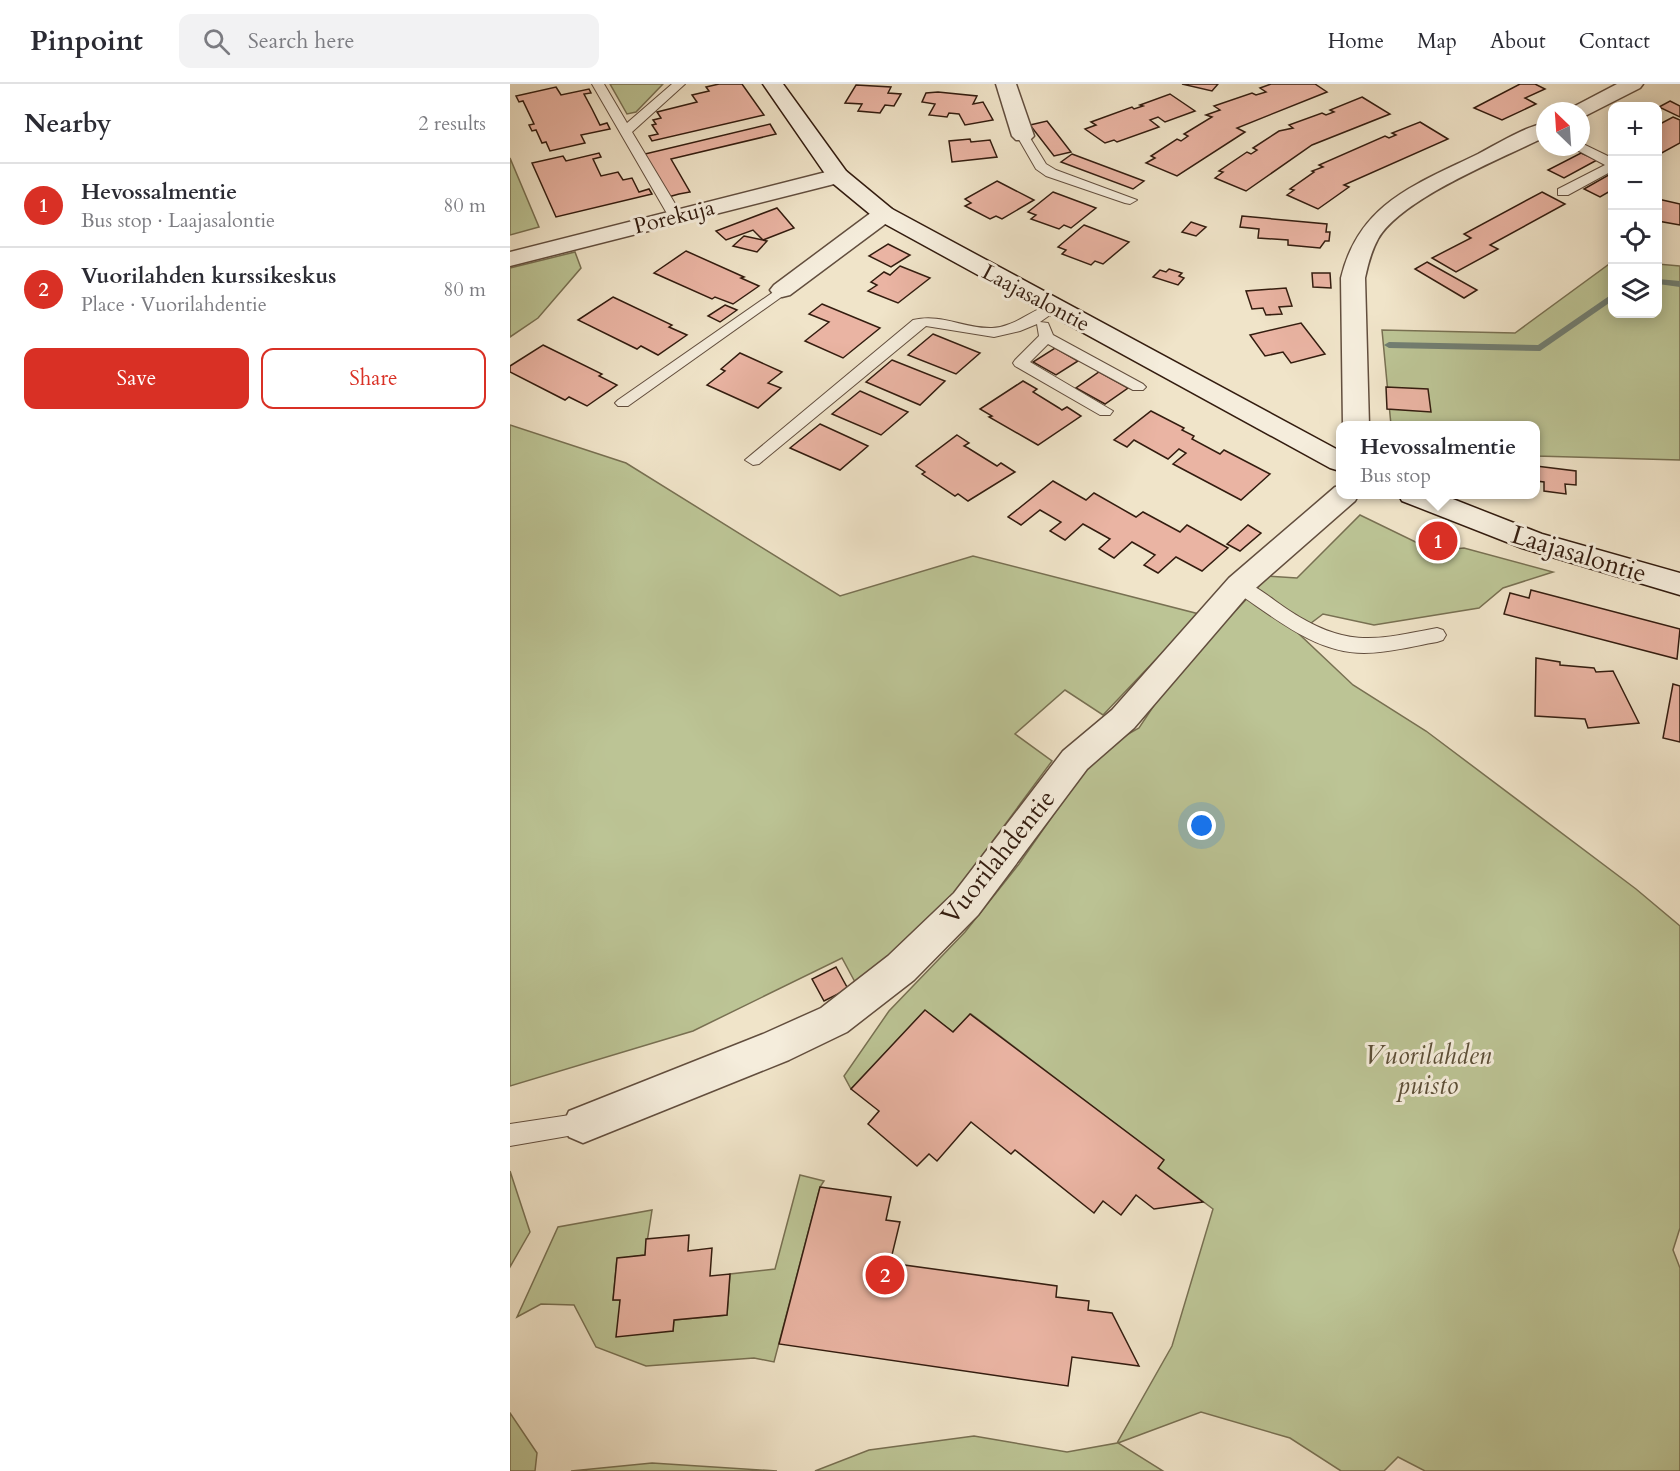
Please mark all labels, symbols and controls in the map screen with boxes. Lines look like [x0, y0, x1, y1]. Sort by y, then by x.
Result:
search box [179, 14, 599, 68]
text: Pinpoint [30, 22, 143, 60]
icon: search [200, 25, 233, 58]
text: Search here [248, 26, 354, 56]
text: Home [1328, 27, 1384, 56]
text: Map [1417, 27, 1457, 56]
text: About [1490, 27, 1546, 56]
text: Contact [1579, 27, 1650, 56]
north arrow [1536, 102, 1590, 156]
map controls [1608, 102, 1662, 318]
button: + [1608, 102, 1662, 156]
text: Nearby [24, 106, 112, 141]
text: 2 results [418, 110, 486, 137]
button: − [1608, 156, 1662, 210]
text: Hevossalmentie [81, 177, 237, 207]
text: 1 [38, 192, 49, 219]
text: 80 m [443, 192, 486, 219]
street label: Porekuja [630, 192, 718, 242]
text: Bus stop · Laajasalontie [81, 207, 275, 234]
button: locate [1608, 210, 1662, 264]
street label: Laajasalontie [977, 257, 1095, 339]
text: Vuorilahden kurssikeskus [81, 261, 337, 291]
button: layers [1608, 264, 1662, 318]
text: 2 [38, 276, 49, 303]
text: 80 m [443, 276, 486, 303]
text: Place · Vuorilahdentie [81, 291, 267, 318]
button: Save [24, 348, 249, 409]
button: Share [261, 348, 486, 409]
popup [1336, 421, 1540, 499]
text: Hevossalmentie [1360, 432, 1516, 462]
text: Bus stop [1360, 462, 1431, 489]
street label: Laajasalontie [1507, 517, 1651, 591]
pin: 1 [1418, 518, 1458, 564]
street label: Vuorilahdentie [933, 782, 1063, 932]
your location [1187, 811, 1216, 840]
park label: Vuorilahden puisto [1365, 1038, 1492, 1103]
pin: 2 [866, 1252, 904, 1298]

